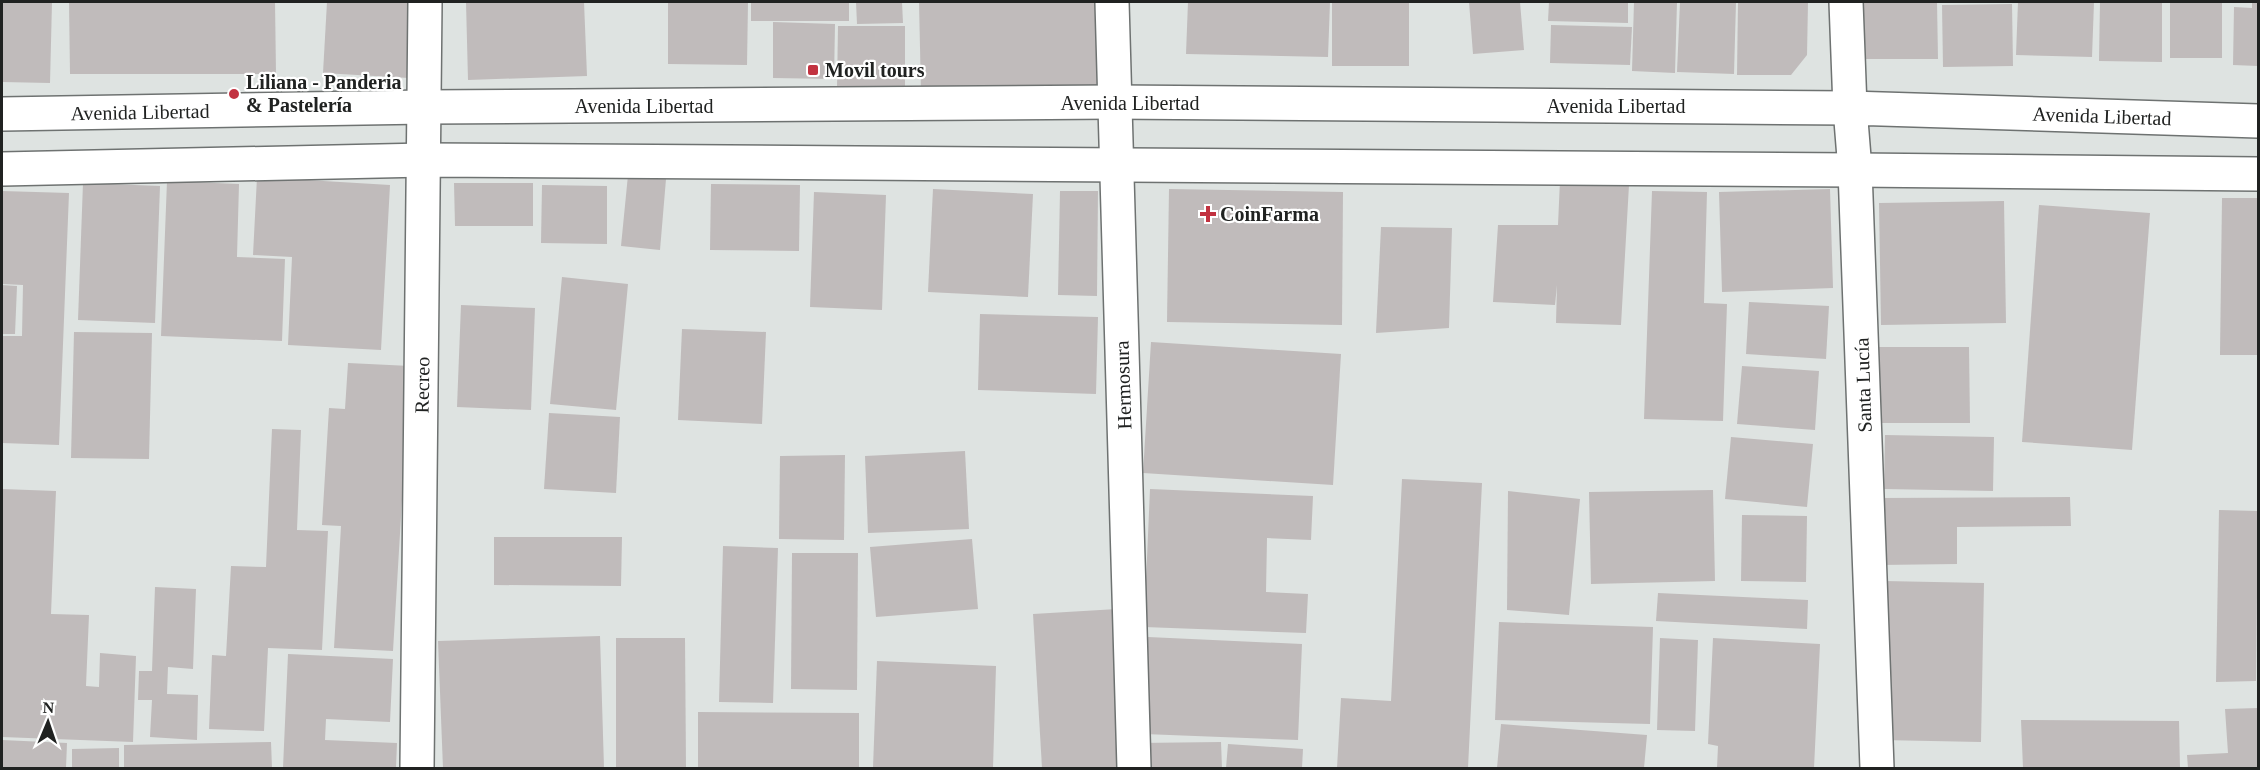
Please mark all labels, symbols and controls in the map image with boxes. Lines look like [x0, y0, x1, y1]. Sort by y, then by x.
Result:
place label: Movil tours [825, 59, 925, 81]
marker: Movil tours [806, 63, 820, 77]
place label: Liliana - Panderia & Pastelería [246, 71, 402, 116]
marker: Liliana - Panderia & Pastelería [227, 87, 241, 101]
street label: Avenida Libertad [1060, 92, 1200, 114]
street label: Avenida Libertad [574, 95, 714, 117]
street label: Avenida Libertad [1546, 95, 1686, 117]
street label: Avenida Libertad [70, 100, 210, 124]
street label: Avenida Libertad [2032, 103, 2172, 129]
place label: CoinFarma [1220, 203, 1319, 225]
marker: CoinFarma [1201, 207, 1215, 221]
street label: Santa Lucía [1850, 337, 1876, 433]
street label: Hermosura [1110, 340, 1136, 430]
street label: Recreo [411, 356, 433, 414]
north arrow [18, 692, 78, 752]
text: N [42, 699, 55, 716]

